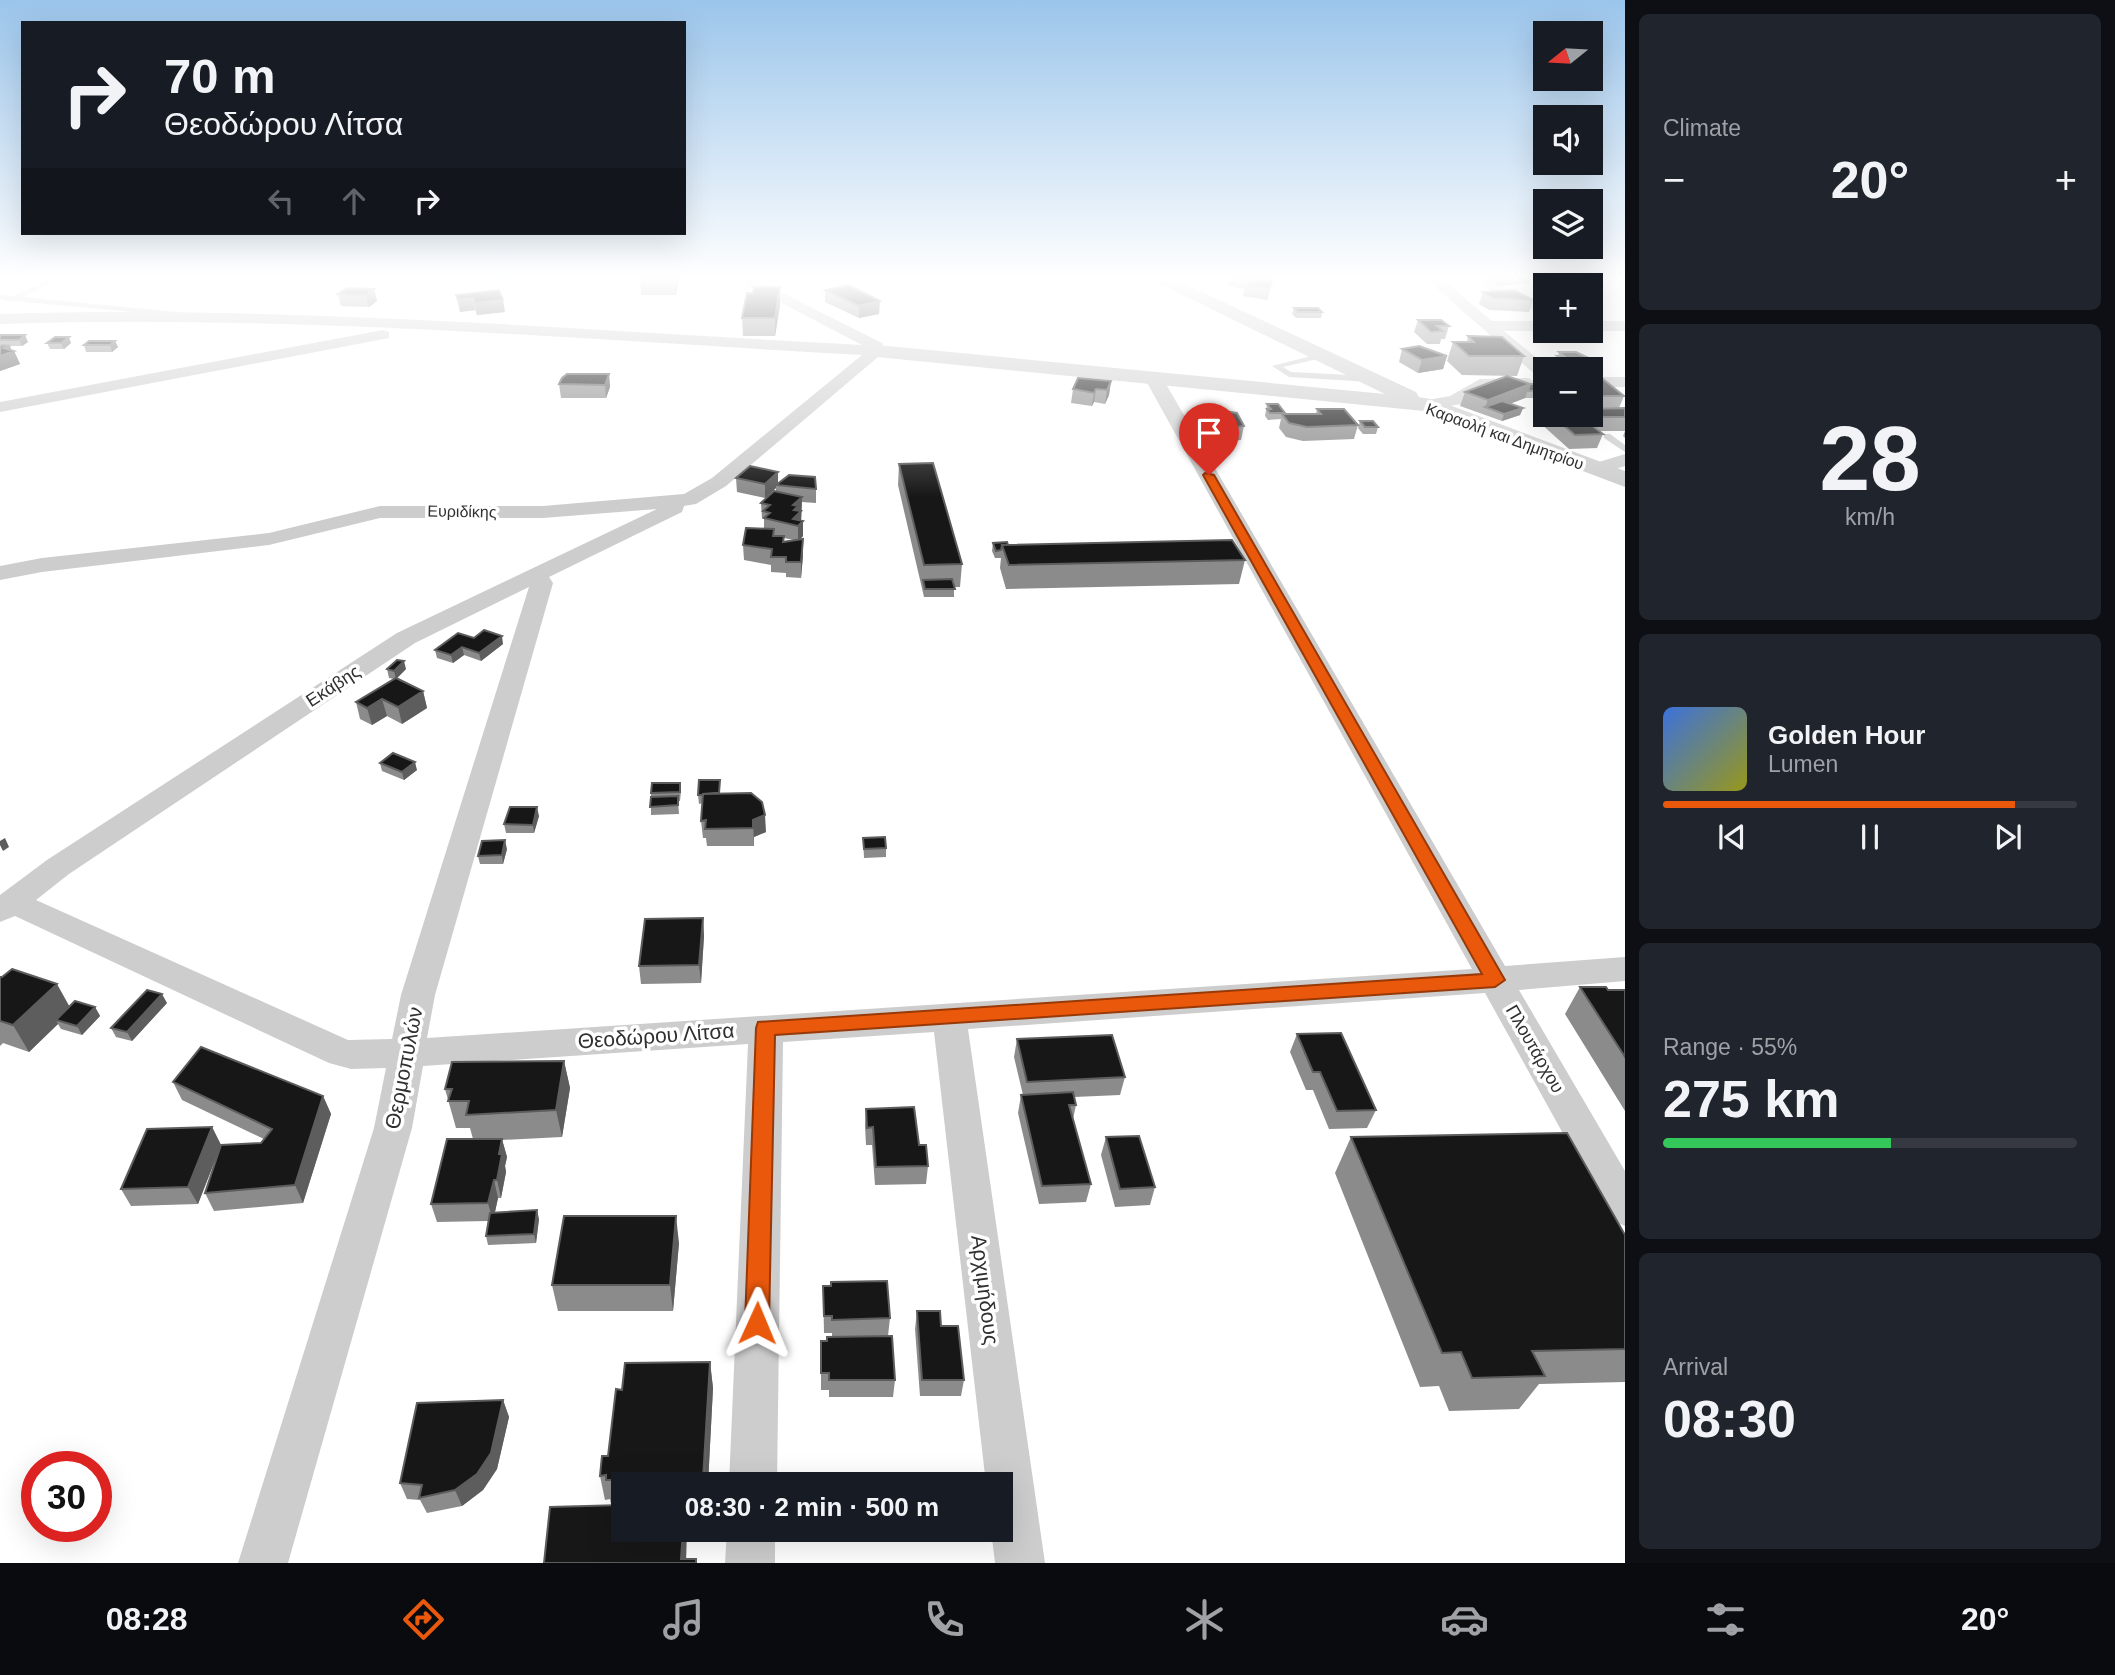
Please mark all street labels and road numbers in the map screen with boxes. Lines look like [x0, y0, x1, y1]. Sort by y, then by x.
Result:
street label: Καραολή και Δημητρίου [1424, 400, 1586, 473]
street label: Ευριδίκης [427, 502, 497, 521]
street label: Εκάβης [302, 661, 364, 711]
street label: Πλουτάρχου [1502, 1002, 1568, 1096]
street label: Θερμοπυλών [380, 1005, 427, 1131]
street label: Θεοδώρου Λίτσα [577, 1019, 735, 1052]
street label: Αρχιμήδους [967, 1234, 1004, 1346]

